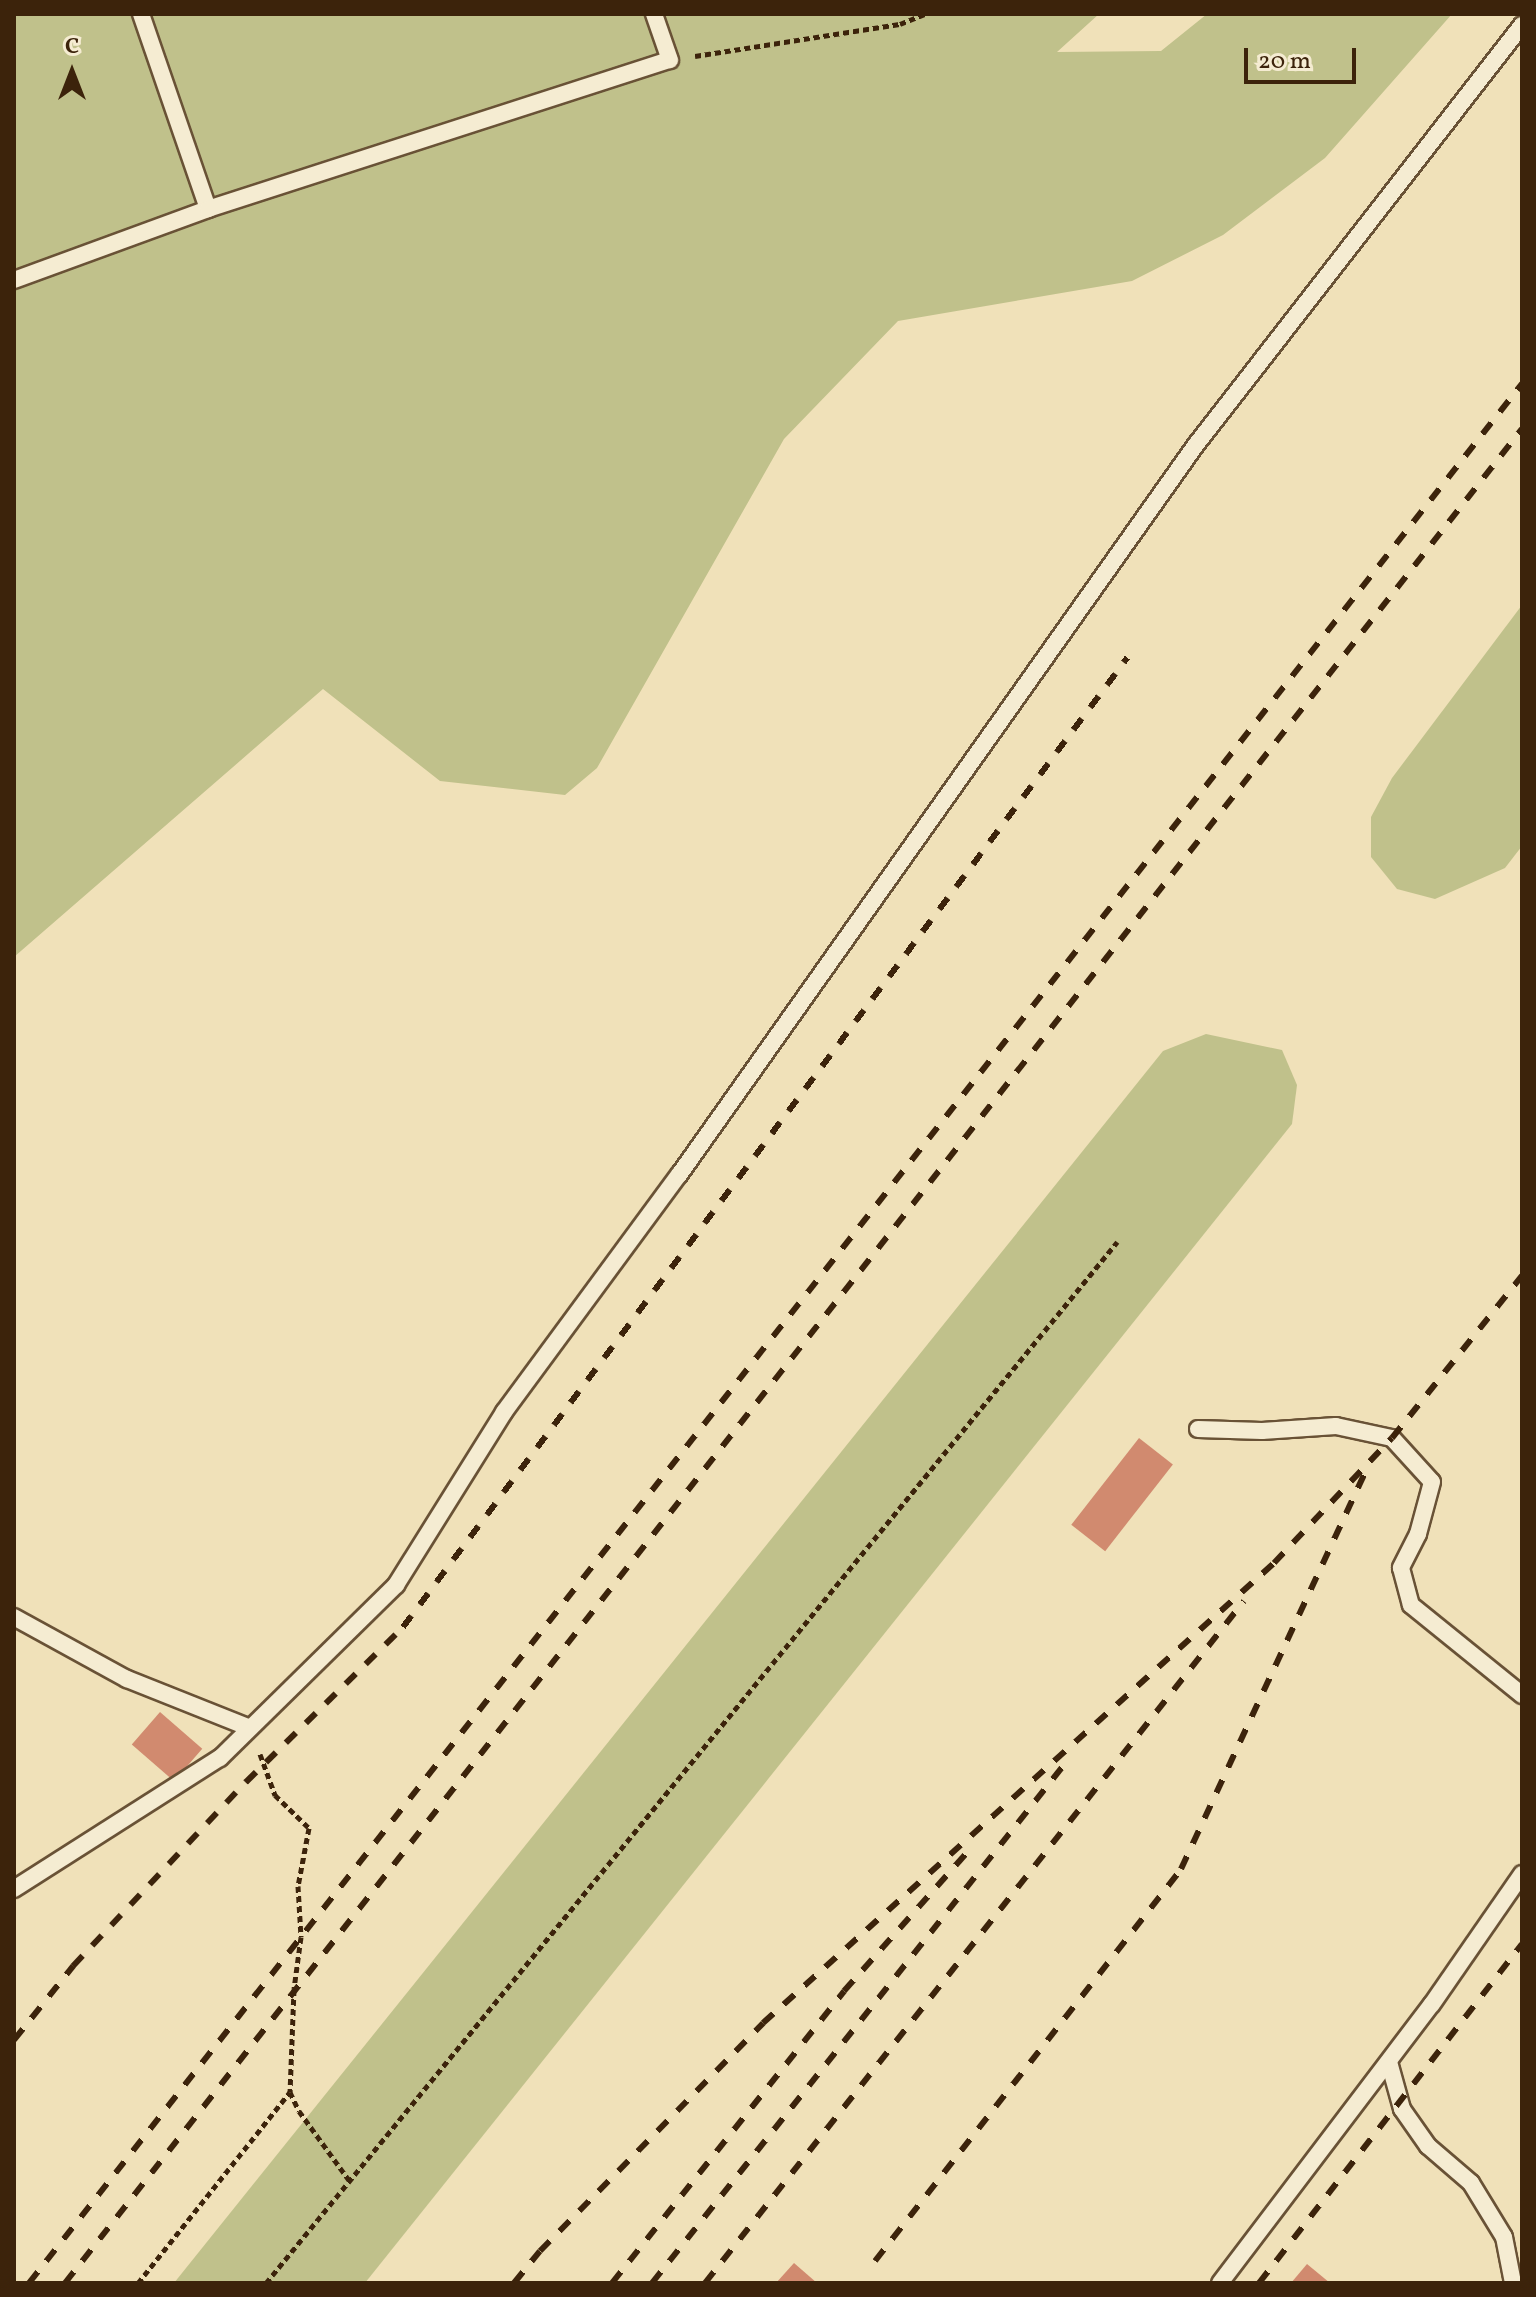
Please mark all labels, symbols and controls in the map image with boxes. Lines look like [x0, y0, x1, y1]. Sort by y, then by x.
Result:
north arrow [32, 32, 112, 112]
text: С [65, 32, 79, 63]
scale bar [1248, 32, 1360, 82]
text: 20 m [1258, 45, 1311, 79]

